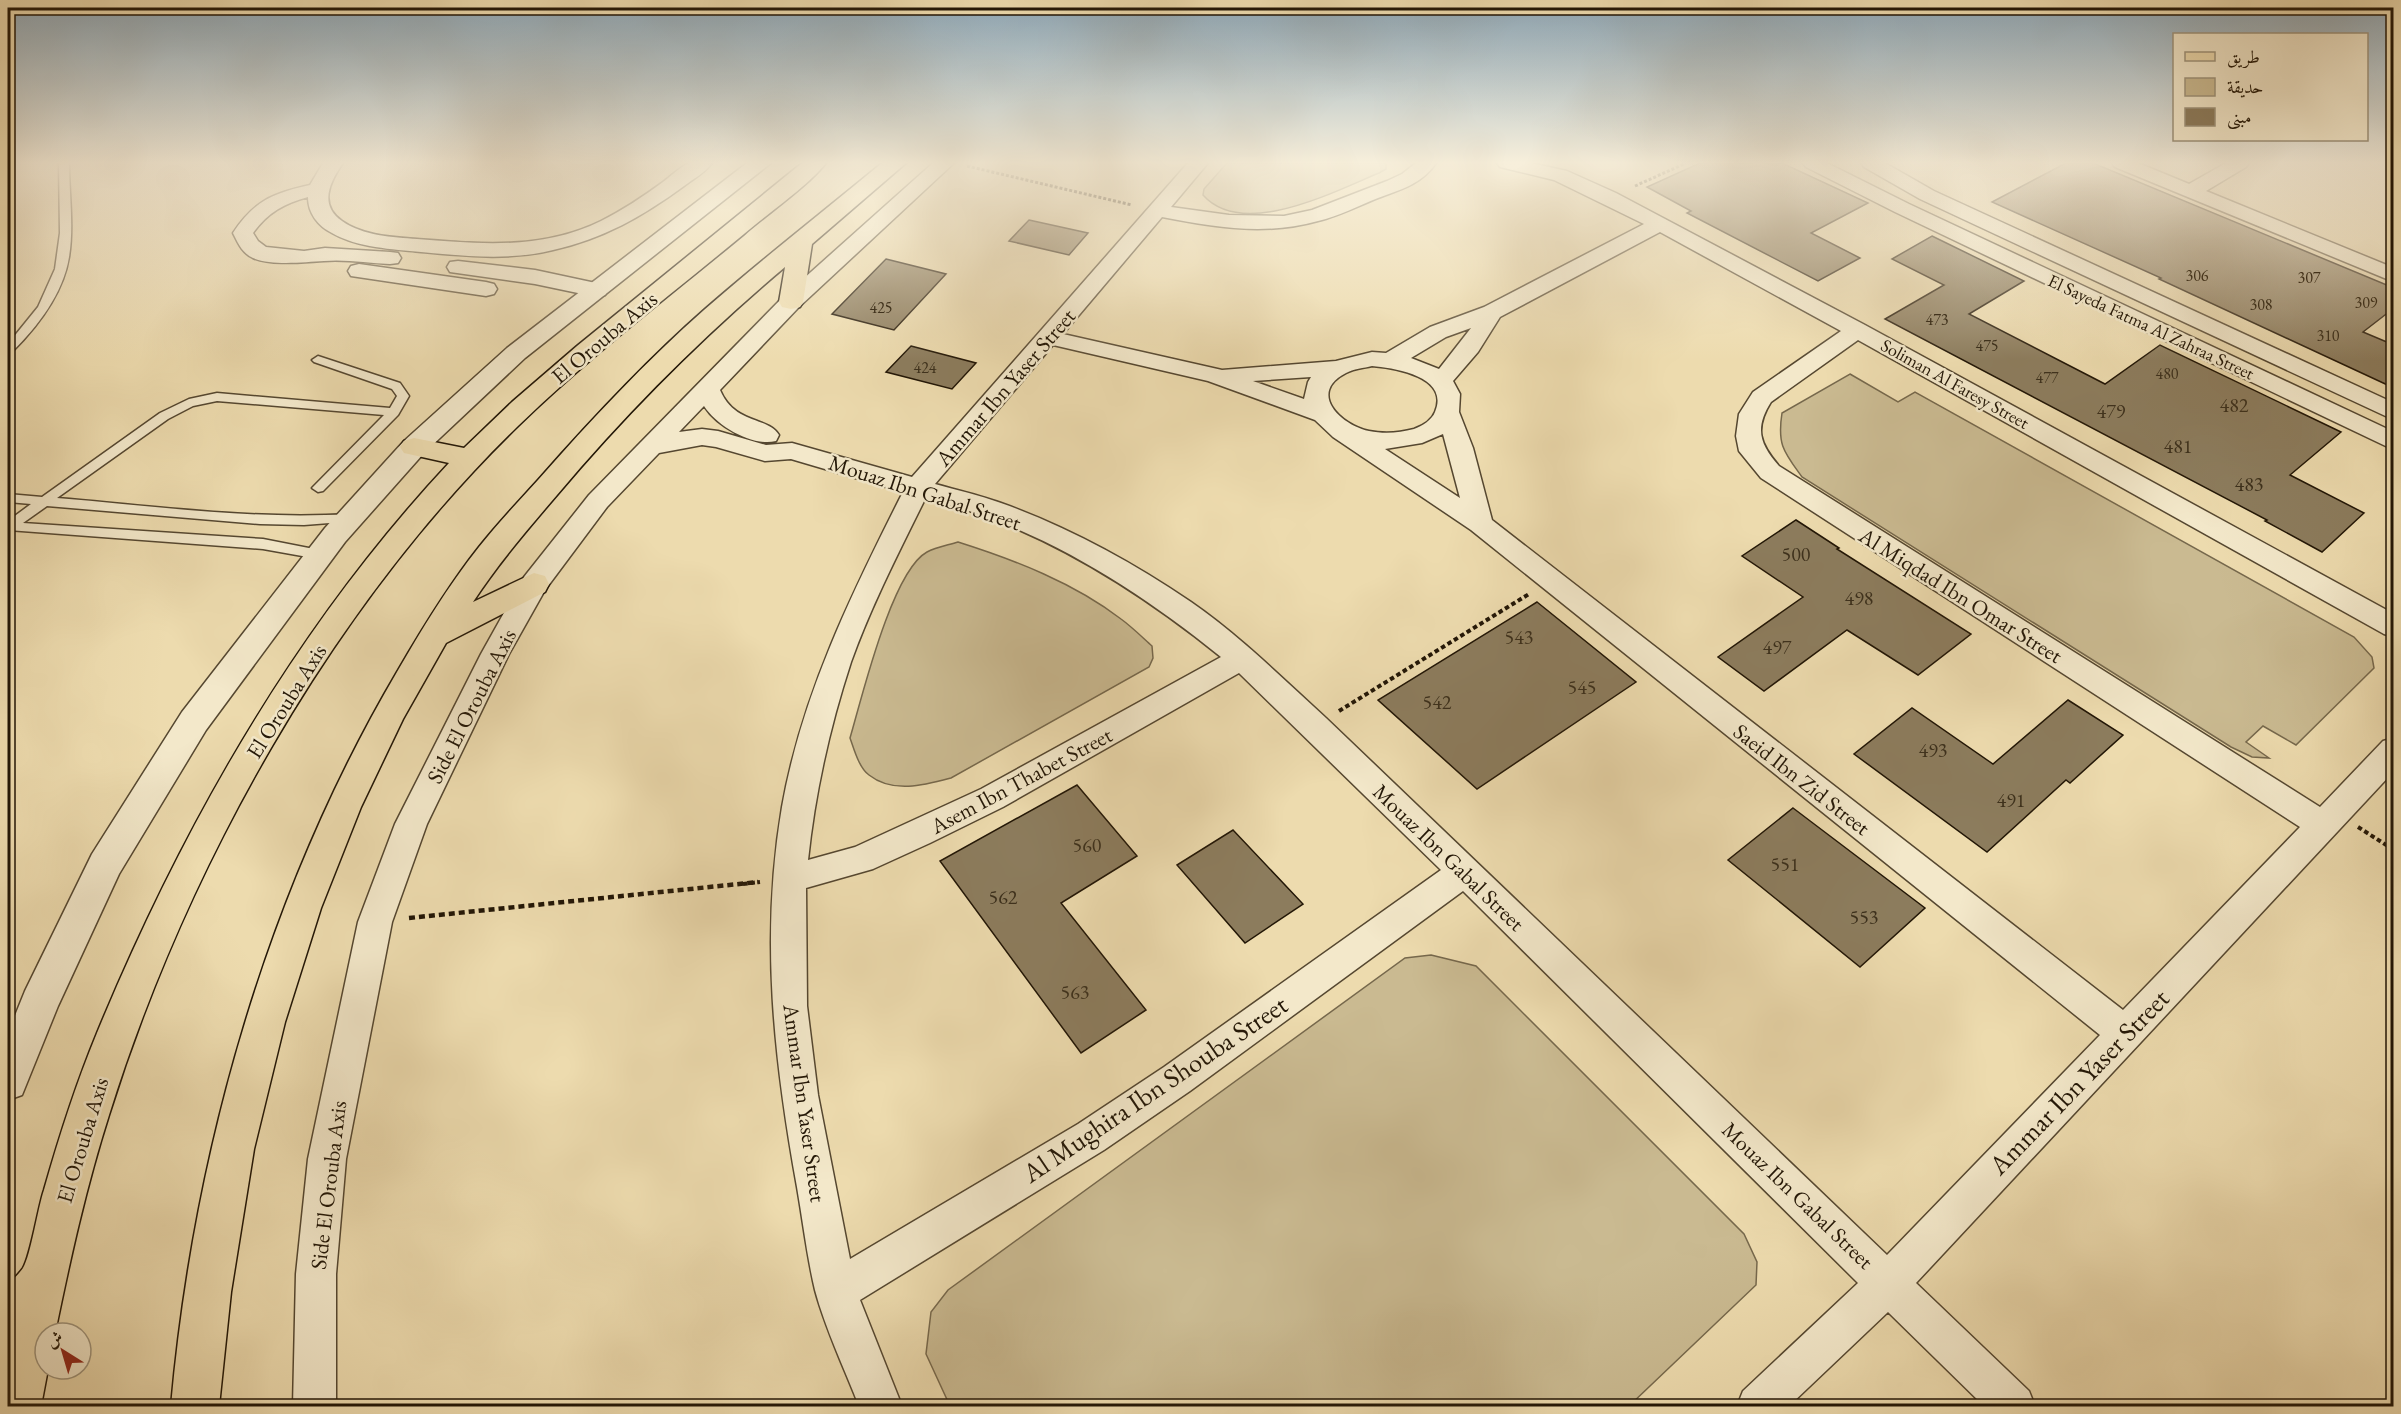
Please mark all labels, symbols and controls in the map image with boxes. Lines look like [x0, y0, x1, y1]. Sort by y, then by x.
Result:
legend [2173, 33, 2368, 141]
text: طريق [2227, 45, 2260, 69]
text: حديقة [2227, 75, 2263, 98]
text: مبنى [2227, 105, 2252, 130]
house number: 306 [2185, 265, 2209, 286]
house number: 307 [2297, 267, 2321, 288]
street label: El Sayeda Fatma Al Zahraa Street [2044, 269, 2258, 385]
street label: El Orouba Axis [545, 285, 663, 390]
house number: 309 [2354, 292, 2378, 313]
house number: 308 [2249, 294, 2273, 315]
house number: 425 [869, 297, 893, 318]
street label: Ammar Ibn Yaser Street [928, 302, 1082, 473]
house number: 473 [1925, 309, 1949, 330]
house number: 310 [2316, 325, 2340, 346]
street label: Soliman Al Faresy Street [1877, 333, 2034, 434]
house number: 475 [1975, 335, 1999, 356]
house number: 424 [913, 357, 937, 378]
house number: 480 [2155, 363, 2179, 384]
house number: 477 [2035, 367, 2059, 388]
house number: 482 [2220, 392, 2249, 418]
house number: 479 [2097, 398, 2126, 424]
house number: 481 [2164, 433, 2192, 459]
street label: Mouaz Ibn Gabal Street [825, 448, 1025, 537]
house number: 483 [2235, 471, 2263, 497]
street label: Al Miqdad Ibn Omar Street [1853, 520, 2068, 670]
house number: 500 [1782, 541, 1811, 567]
house number: 498 [1845, 585, 1873, 611]
street label: Side El Orouba Axis [420, 624, 523, 788]
house number: 543 [1505, 624, 1533, 650]
house number: 497 [1763, 634, 1792, 660]
street label: El Orouba Axis [240, 638, 333, 764]
house number: 545 [1568, 674, 1596, 700]
house number: 542 [1423, 689, 1452, 715]
street label: Saeid Ibn Zid Street [1727, 717, 1876, 842]
street label: Asem Ibn Thabet Street [925, 720, 1117, 841]
house number: 493 [1919, 737, 1947, 763]
street label: Mouaz Ibn Gabal Street [1367, 777, 1531, 937]
house number: 491 [1997, 787, 2025, 813]
house number: 560 [1073, 832, 1102, 858]
house number: 551 [1771, 851, 1799, 877]
house number: 562 [989, 884, 1018, 910]
house number: 553 [1850, 904, 1878, 930]
house number: 563 [1061, 979, 1089, 1005]
street label: Ammar Ibn Yaser Street [1980, 981, 2177, 1183]
street label: Al Mughira Ibn Shouba Street [1015, 986, 1294, 1191]
street label: Ammar Ibn Yaser Street [776, 1001, 833, 1204]
street label: El Orouba Axis [50, 1074, 115, 1207]
street label: Side El Orouba Axis [304, 1099, 353, 1271]
street label: Mouaz Ibn Gabal Street [1716, 1115, 1880, 1275]
north arrow [33, 1321, 93, 1381]
text: ش [42, 1326, 67, 1353]

